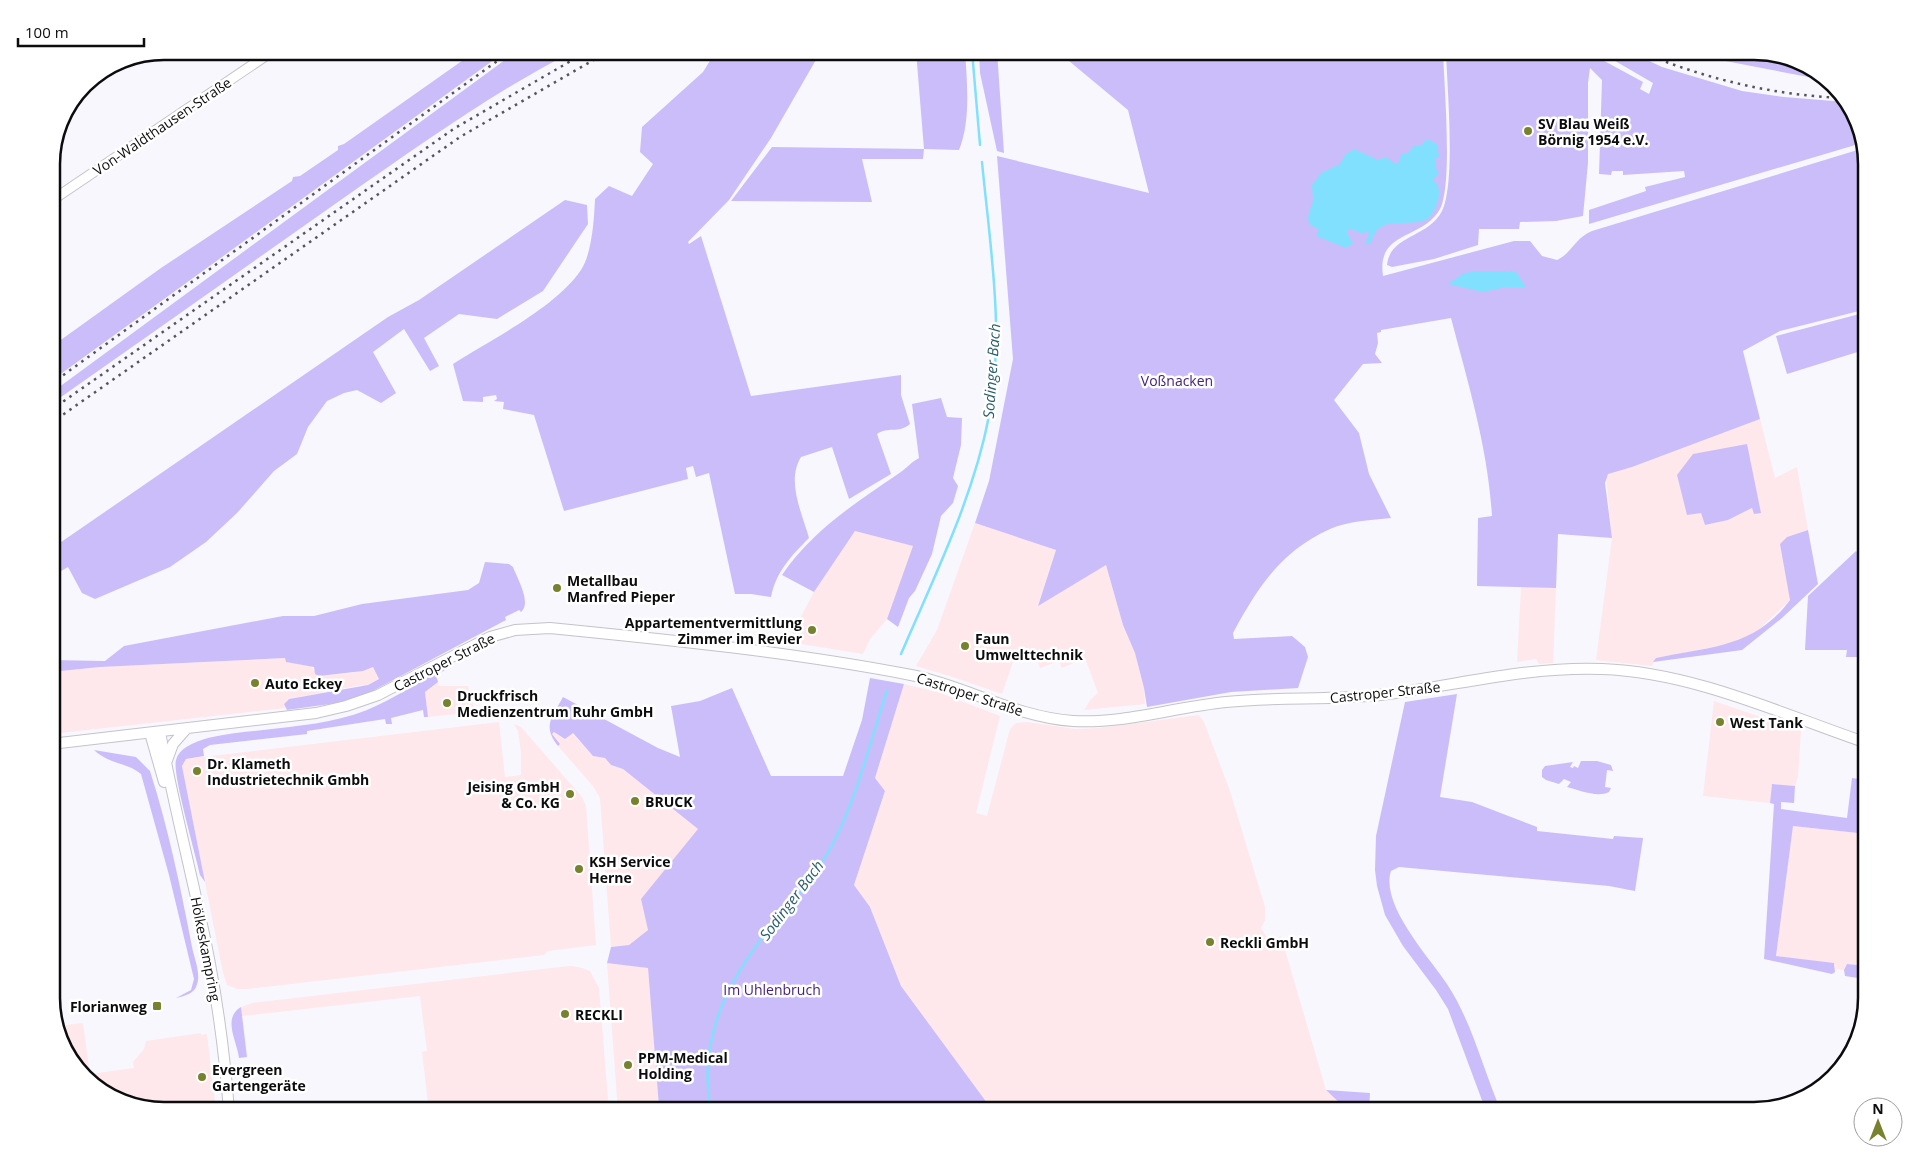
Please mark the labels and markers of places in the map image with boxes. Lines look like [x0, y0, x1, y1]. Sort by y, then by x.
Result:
place label: SV Blau Weiß Börnig 1954 e.V. [1538, 114, 1648, 149]
marker: SV Blau Weiß Börnig 1954 e.V. [1522, 125, 1534, 137]
place label: Metallbau Manfred Pieper [567, 571, 676, 606]
marker: Metallbau Manfred Pieper [551, 582, 563, 594]
place label: Appartementvermittlung Zimmer im Revier [625, 613, 803, 648]
marker: Appartementvermittlung Zimmer im Revier [806, 624, 818, 636]
place label: Faun Umwelttechnik [975, 629, 1083, 664]
marker: Faun Umwelttechnik [959, 640, 971, 652]
place label: Auto Eckey [265, 674, 342, 693]
marker: Auto Eckey [249, 677, 261, 689]
place label: Druckfrisch Medienzentrum Ruhr GmbH [457, 686, 654, 721]
marker: Druckfrisch Medienzentrum Ruhr GmbH [441, 697, 453, 709]
place label: West Tank [1730, 713, 1803, 732]
marker: West Tank [1714, 716, 1726, 728]
place label: Dr. Klameth Industrietechnik Gmbh [207, 754, 369, 789]
marker: Dr. Klameth Industrietechnik Gmbh [191, 765, 203, 777]
place label: Jeising GmbH & Co. KG [465, 777, 560, 812]
marker: Jeising GmbH & Co. KG [564, 788, 576, 800]
place label: BRUCK [645, 792, 693, 811]
marker: BRUCK [629, 795, 641, 807]
place label: KSH Service Herne [589, 852, 670, 887]
marker: KSH Service Herne [573, 863, 585, 875]
place label: Reckli GmbH [1220, 933, 1309, 952]
marker: Reckli GmbH [1204, 936, 1216, 948]
place label: Florianweg [70, 997, 147, 1016]
marker: Florianweg [151, 1000, 163, 1012]
place label: RECKLI [575, 1005, 623, 1024]
marker: RECKLI [559, 1008, 571, 1020]
place label: PPM-Medical Holding [638, 1048, 728, 1083]
marker: PPM-Medical Holding [622, 1059, 634, 1071]
place label: Evergreen Gartengeräte [212, 1060, 306, 1095]
marker: Evergreen Gartengeräte [196, 1071, 208, 1083]

